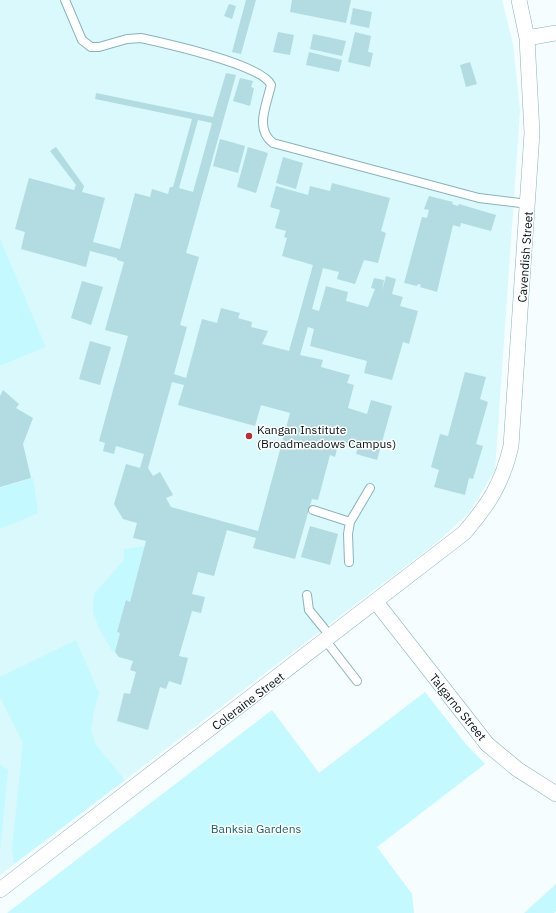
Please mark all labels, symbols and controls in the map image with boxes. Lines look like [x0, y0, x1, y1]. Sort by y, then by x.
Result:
street label: Cavendish Street [514, 211, 536, 303]
place label: Kangan Institute (Broadmeadows Campus) [257, 422, 396, 451]
marker: Kangan Institute (Broadmeadows Campus) [244, 431, 254, 441]
street label: Coleraine Street [209, 669, 287, 733]
street label: Talgarno Street [426, 670, 490, 744]
park label: Banksia Gardens [211, 821, 301, 836]

